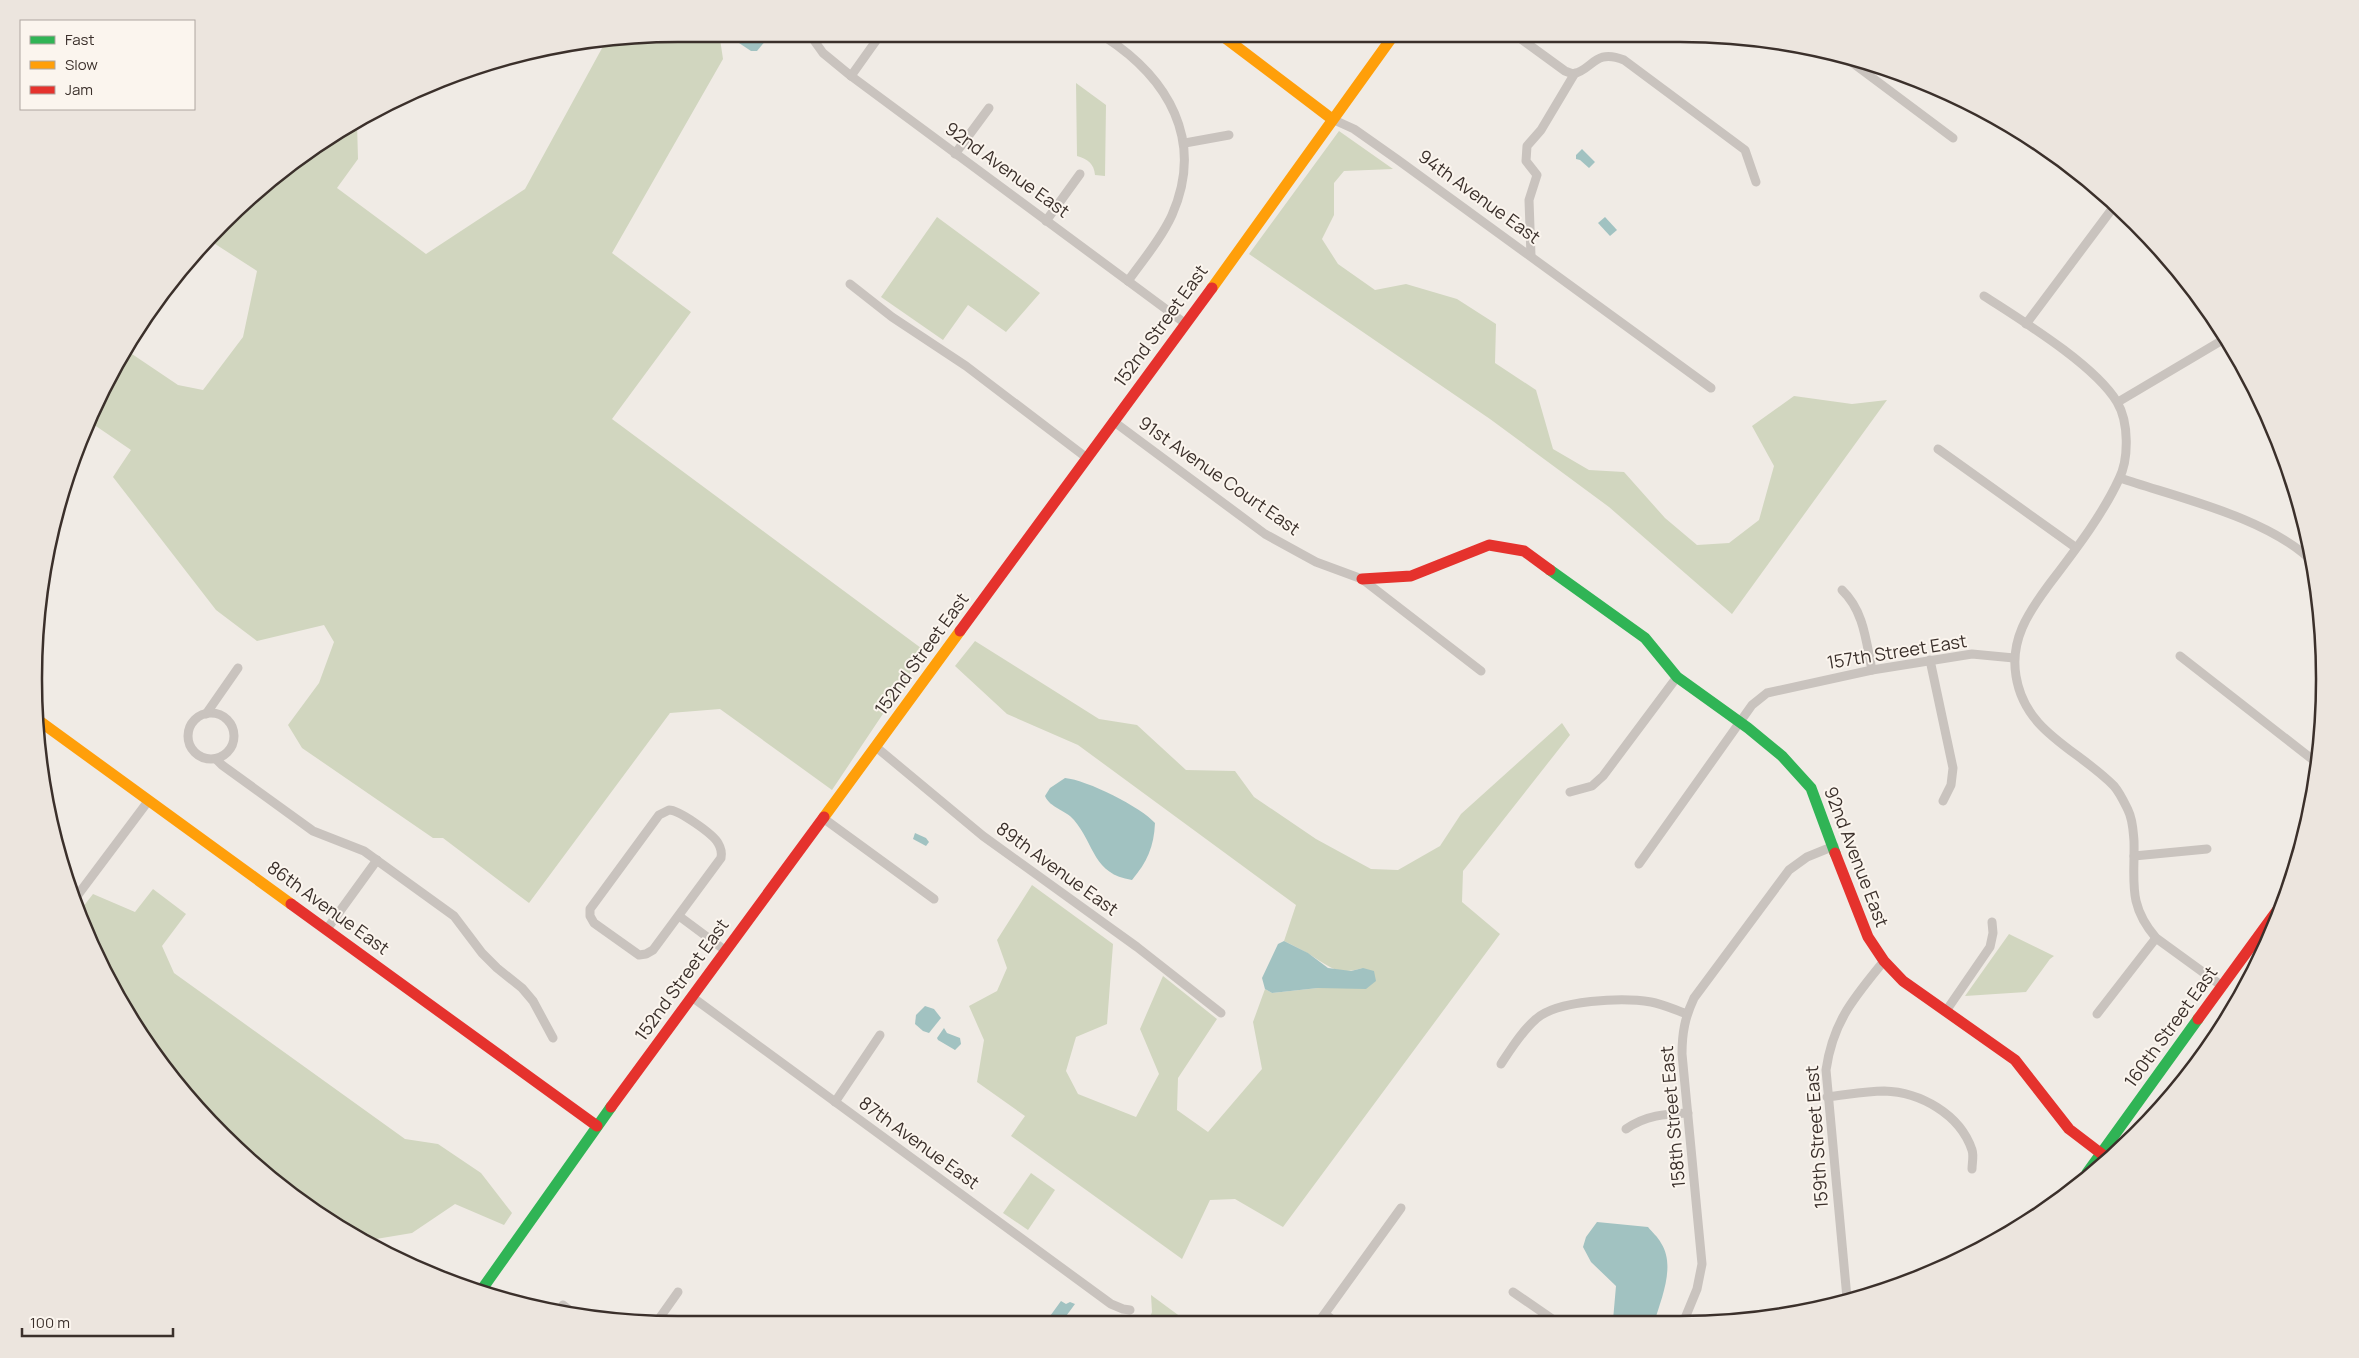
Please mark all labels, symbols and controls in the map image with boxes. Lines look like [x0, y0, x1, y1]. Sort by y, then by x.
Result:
legend [20, 20, 195, 110]
text: Fast [65, 29, 94, 50]
text: Slow [65, 54, 98, 75]
text: Jam [65, 79, 93, 100]
street label: 92nd Avenue East [940, 116, 1075, 223]
street label: 94th Avenue East [1414, 144, 1545, 249]
street label: 152nd Street East [1108, 260, 1213, 391]
street label: 91st Avenue Court East [1134, 410, 1305, 540]
street label: 152nd Street East [869, 588, 974, 719]
street label: 157th Street East [1825, 628, 1969, 674]
street label: 92nd Avenue East [1819, 783, 1895, 930]
street label: 89th Avenue East [992, 816, 1123, 921]
street label: 86th Avenue East [263, 855, 394, 960]
street label: 152nd Street East [629, 914, 734, 1045]
street label: 160th Street East [2118, 961, 2222, 1092]
street label: 158th Street East [1654, 1045, 1690, 1189]
street label: 159th Street East [1799, 1065, 1833, 1209]
street label: 87th Avenue East [855, 1090, 985, 1194]
scale bar [22, 1306, 174, 1338]
text: 100 m [30, 1312, 70, 1333]

